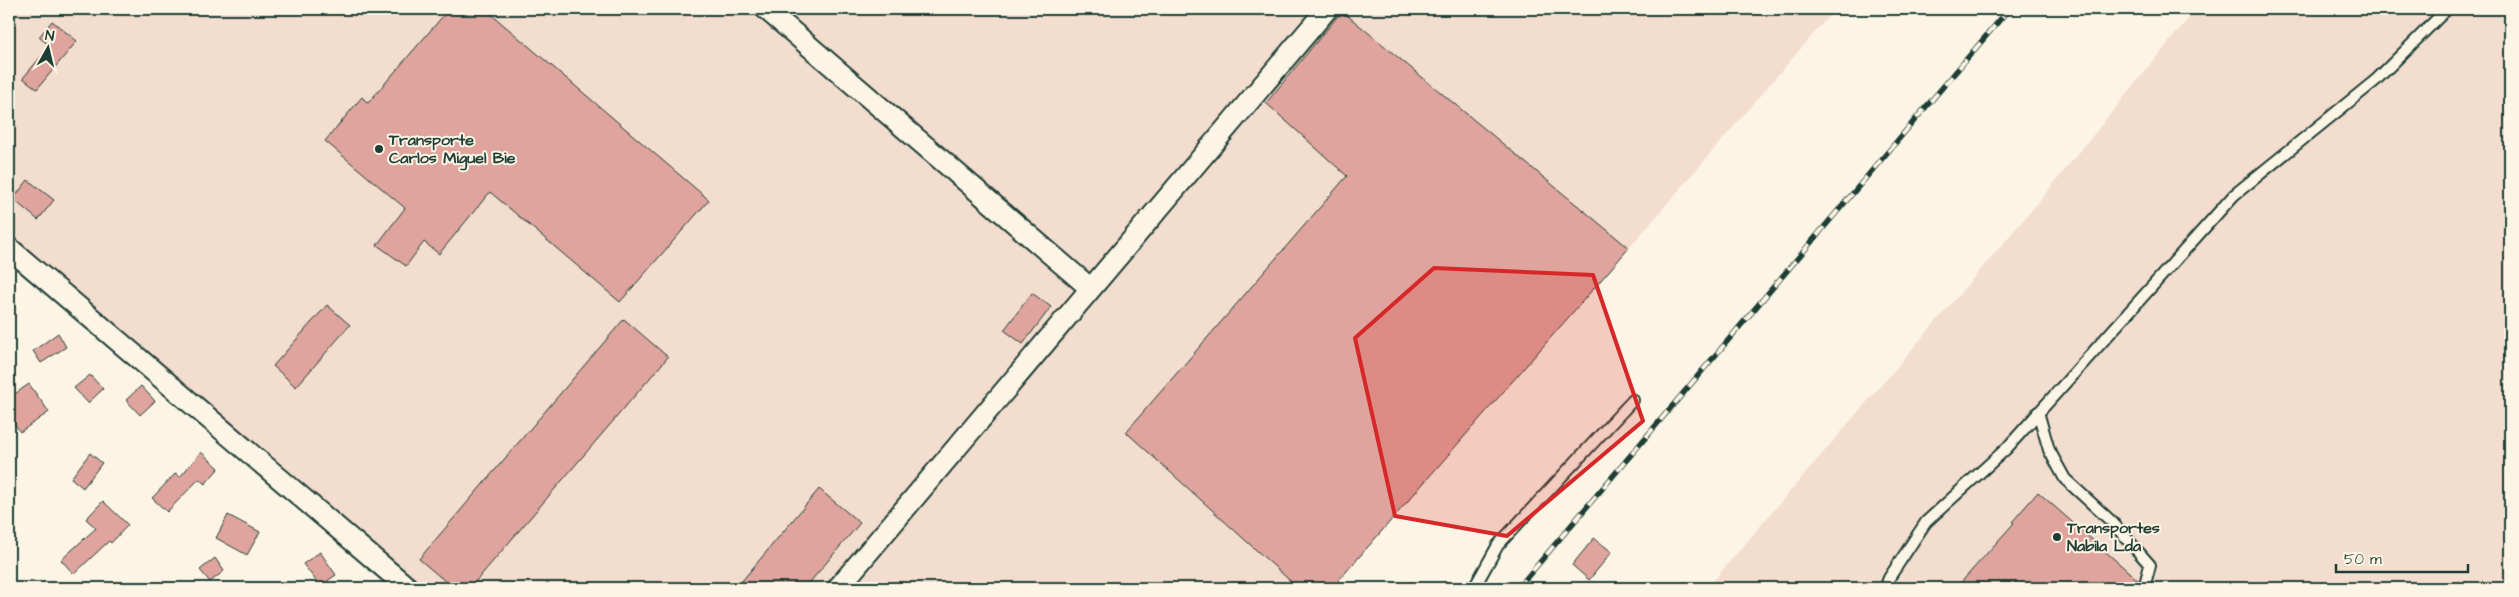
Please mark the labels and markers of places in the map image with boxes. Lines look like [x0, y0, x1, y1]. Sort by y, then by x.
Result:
place label: Transporte Carlos Miguel Bie [388, 129, 516, 171]
marker: Transporte Carlos Miguel Bie [373, 143, 385, 155]
place label: Transportes Nabila Lda [2066, 517, 2160, 557]
marker: Transportes Nabila Lda [2051, 531, 2063, 543]

